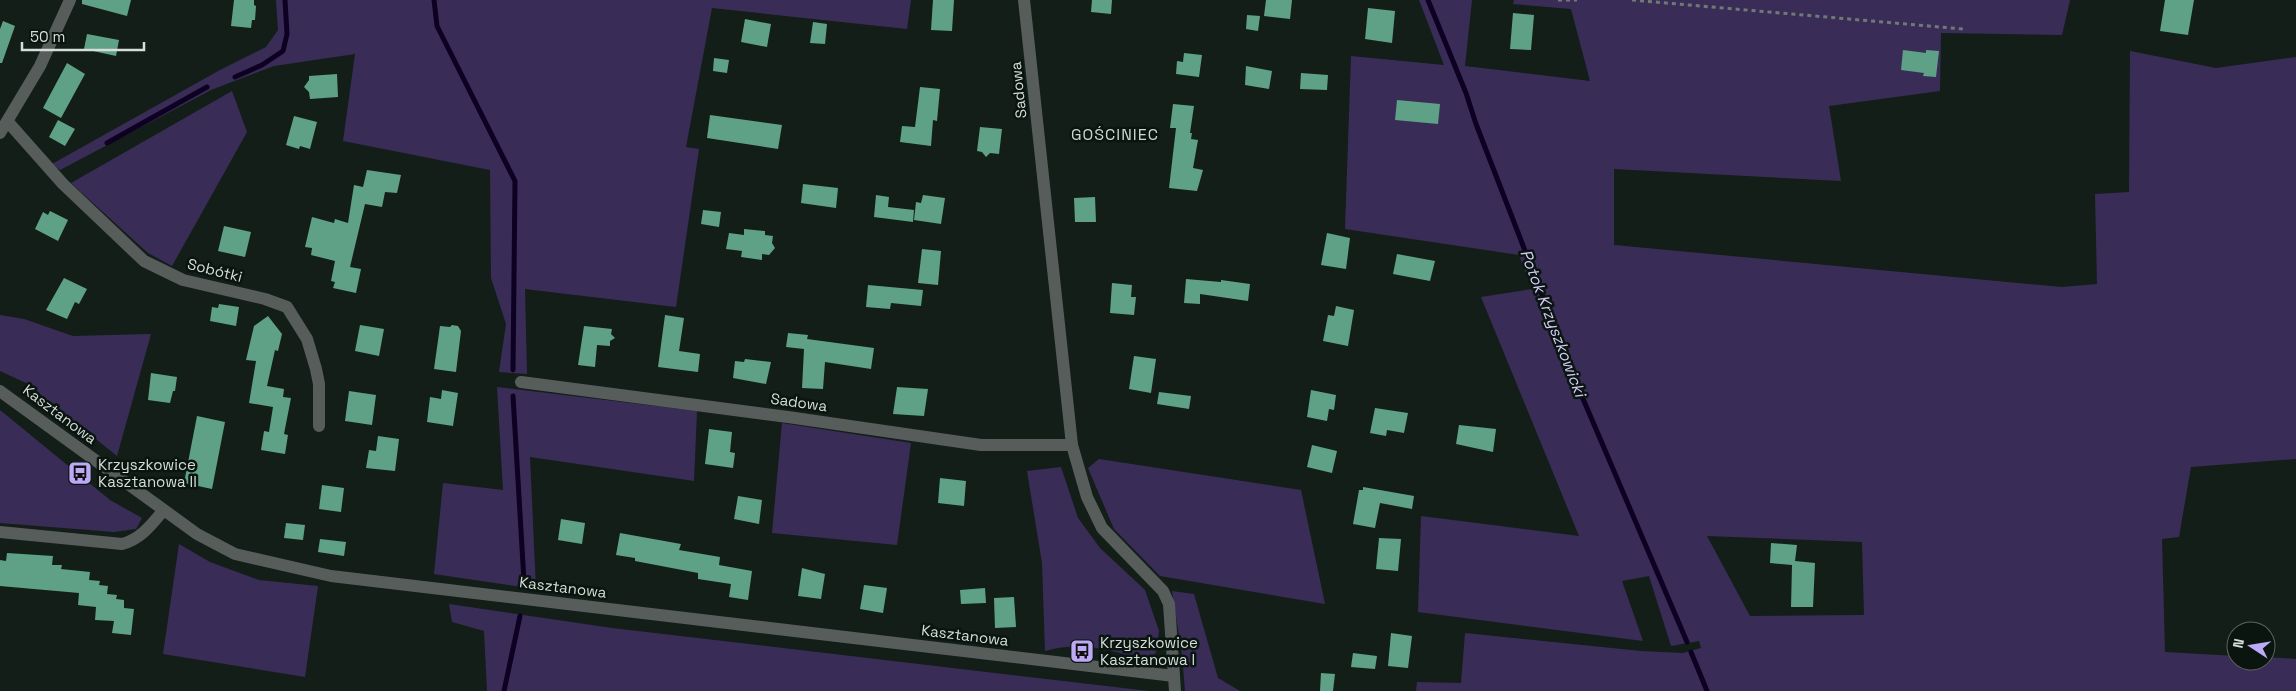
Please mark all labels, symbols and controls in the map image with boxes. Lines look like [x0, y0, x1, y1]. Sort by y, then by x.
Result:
scale bar [22, 20, 145, 52]
text: 50 m [30, 27, 65, 46]
street label: Sadowa [1006, 60, 1030, 119]
district label: GOŚCINIEC [1071, 124, 1159, 145]
water label: Potok Krzyszkowicki [1515, 246, 1592, 402]
street label: Sobótki [186, 254, 244, 286]
street label: Kasztanowa [19, 380, 101, 448]
street label: Sadowa [769, 389, 829, 415]
place label: Krzyszkowice Kasztanowa II [98, 455, 197, 491]
bus stop icon: Krzyszkowice Kasztanowa II [67, 460, 93, 486]
street label: Kasztanowa [518, 572, 608, 602]
street label: Kasztanowa [920, 620, 1010, 650]
north arrow [2226, 621, 2276, 671]
place label: Krzyszkowice Kasztanowa I [1100, 633, 1198, 669]
text: N [2229, 637, 2248, 650]
bus stop icon: Krzyszkowice Kasztanowa I [1069, 638, 1095, 664]

